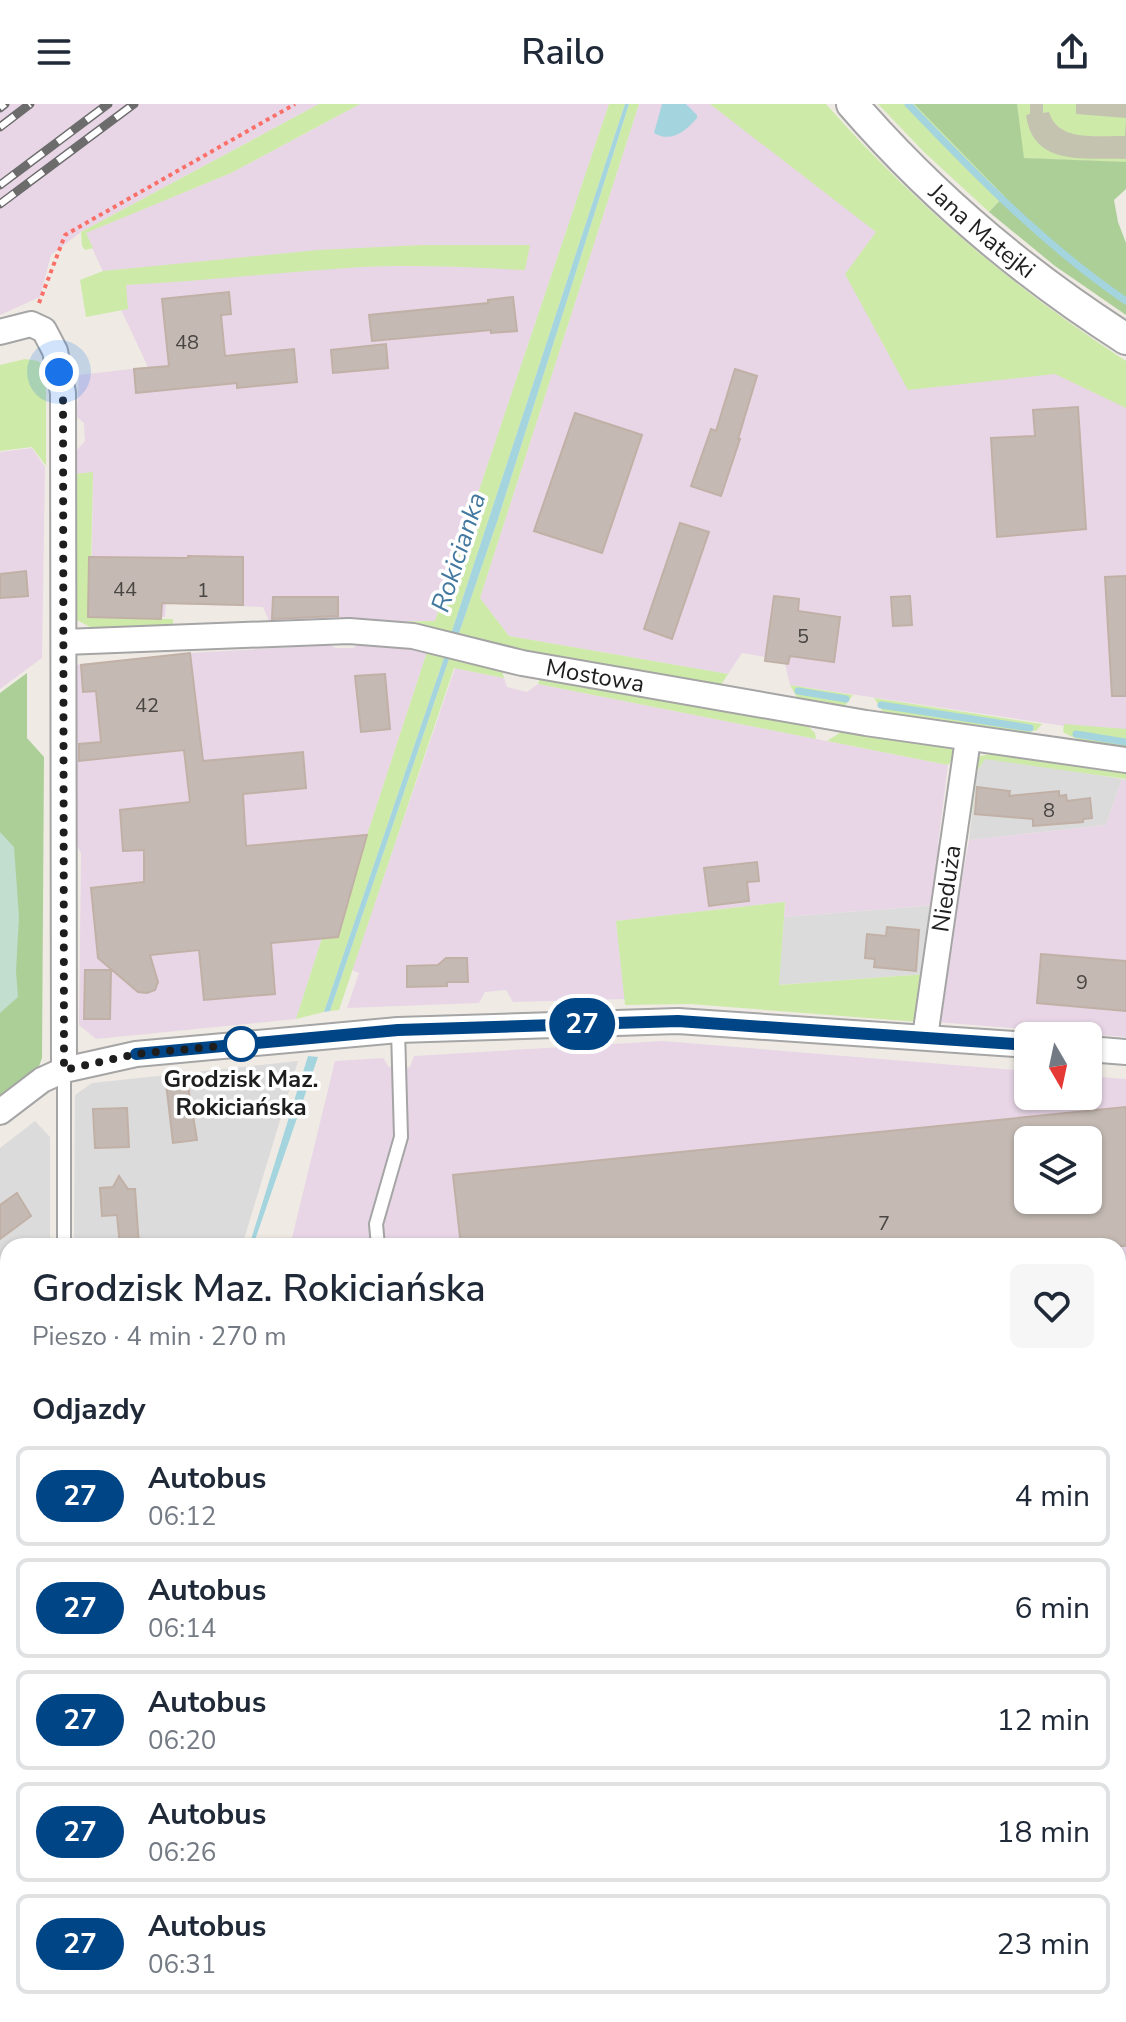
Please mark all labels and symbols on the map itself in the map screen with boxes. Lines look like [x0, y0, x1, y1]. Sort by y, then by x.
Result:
street label: Jana Matejki [921, 176, 1042, 286]
house number: 48 [175, 329, 199, 356]
your location [39, 352, 79, 392]
water label: Rokicianka [423, 488, 494, 616]
house number: 44 [113, 576, 137, 603]
house number: 1 [197, 577, 209, 604]
house number: 5 [797, 623, 809, 650]
street label: Mostowa [543, 651, 647, 700]
house number: 42 [135, 692, 159, 719]
house number: 8 [1043, 797, 1055, 824]
street label: Nieduża [924, 843, 968, 934]
house number: 9 [1076, 969, 1088, 996]
line badge: 27 [546, 998, 618, 1050]
north arrow [1014, 1022, 1102, 1110]
marker: Grodzisk Maz. Rokiciańska [224, 1027, 258, 1061]
place label: Grodzisk Maz. Rokiciańska [164, 1063, 318, 1123]
house number: 7 [878, 1210, 890, 1237]

